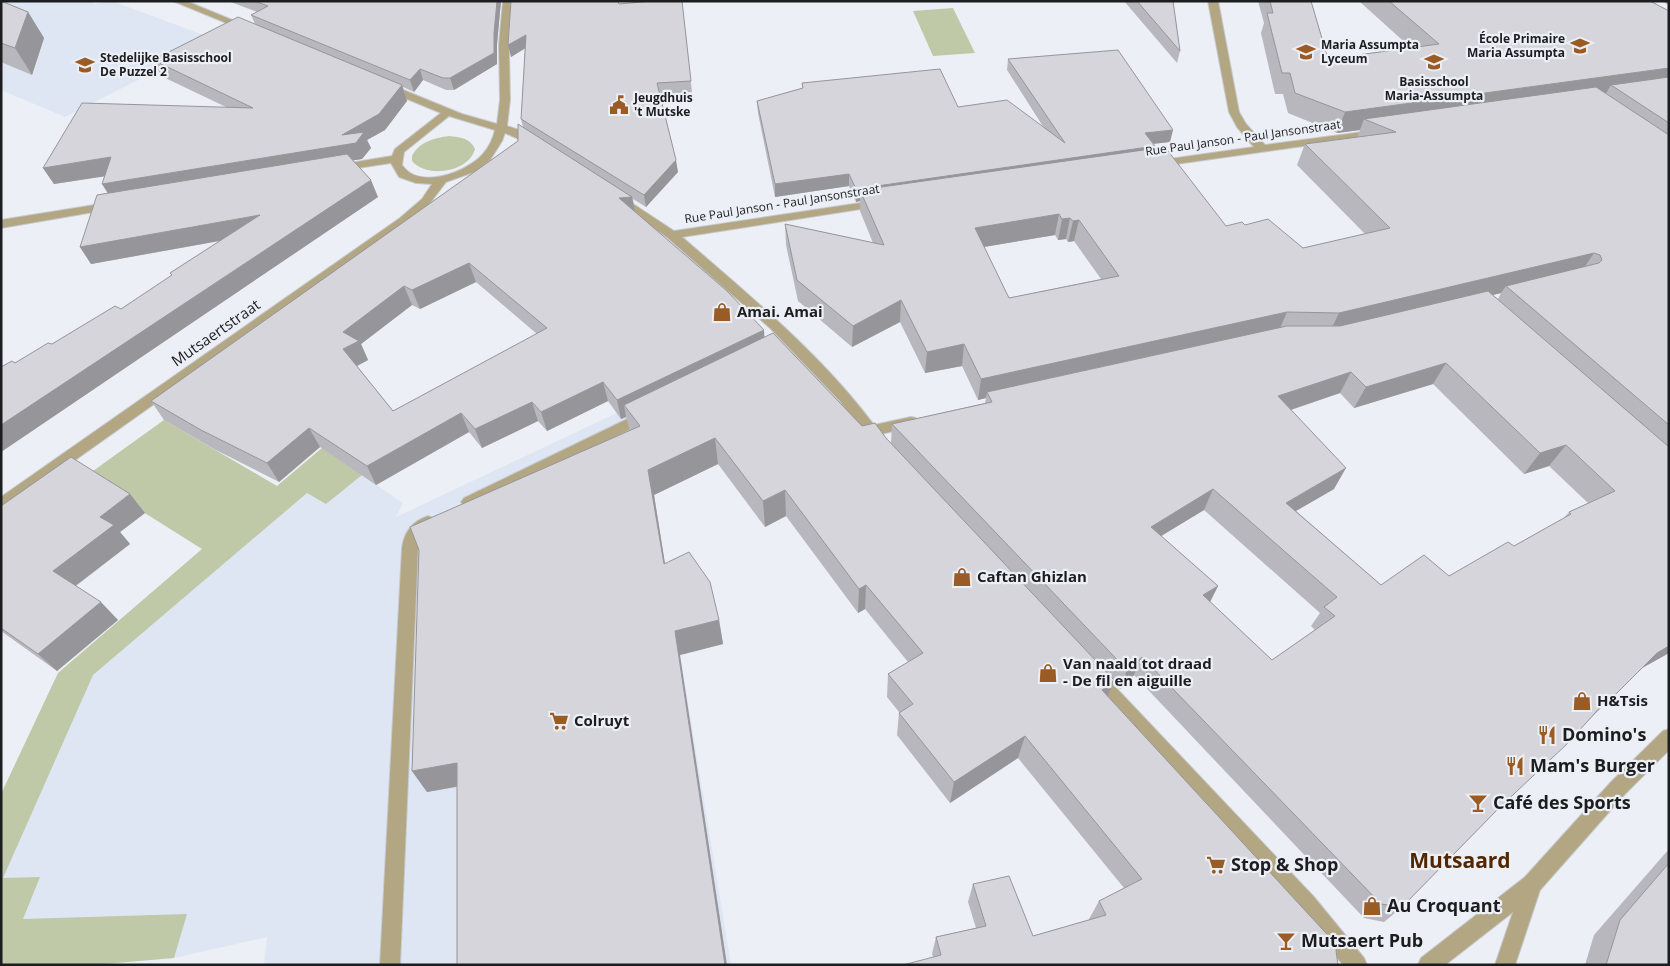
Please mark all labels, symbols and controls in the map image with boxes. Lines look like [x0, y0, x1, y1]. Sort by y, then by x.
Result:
place label: École Primaire Maria Assumpta [1467, 30, 1565, 61]
school or university icon: École Primaire Maria Assumpta [1569, 35, 1591, 57]
place label: Maria Assumpta Lyceum [1321, 36, 1419, 67]
school or university icon: Maria Assumpta Lyceum [1295, 41, 1317, 63]
place label: Stedelijke Basisschool De Puzzel 2 [100, 49, 232, 80]
school or university icon: Basisschool Maria-Assumpta [1423, 51, 1445, 73]
school or university icon: Stedelijke Basisschool De Puzzel 2 [74, 54, 96, 76]
place label: Basisschool Maria-Assumpta [1385, 73, 1483, 104]
place label: Jeugdhuis 't Mutske [633, 89, 693, 120]
public building icon: Jeugdhuis 't Mutske [608, 94, 630, 116]
street label: Rue Paul Janson - Paul Jansonstraat [1144, 115, 1342, 160]
street label: Rue Paul Janson - Paul Jansonstraat [683, 180, 881, 227]
street label: Mutsaertstraat [167, 294, 264, 370]
shop icon: Amai. Amai [711, 301, 733, 323]
place label: Amai. Amai [737, 301, 823, 321]
shop icon: Caftan Ghizlan [951, 566, 973, 588]
place label: Caftan Ghizlan [977, 566, 1087, 586]
place label: Van naald tot draad - De fil en aiguille [1063, 653, 1212, 690]
shop icon: Van naald tot draad - De fil en aiguille [1037, 662, 1059, 684]
shop icon: H&Tsis [1571, 690, 1593, 712]
place label: H&Tsis [1597, 690, 1648, 710]
supermarket icon: Colruyt [548, 710, 570, 732]
place label: Colruyt [574, 710, 630, 730]
place label: Domino's [1562, 722, 1646, 746]
restaurant icon: Domino's [1536, 724, 1558, 746]
place label: Mam's Burger [1530, 753, 1655, 777]
restaurant icon: Mam's Burger [1504, 755, 1526, 777]
place label: Café des Sports [1493, 790, 1631, 814]
bar icon: Café des Sports [1467, 792, 1489, 814]
district label: Mutsaard [1409, 846, 1511, 874]
place label: Stop & Shop [1231, 852, 1338, 876]
supermarket icon: Stop & Shop [1205, 854, 1227, 876]
place label: Au Croquant [1387, 893, 1501, 917]
shop icon: Au Croquant [1361, 895, 1383, 917]
place label: Mutsaert Pub [1301, 928, 1423, 952]
bar icon: Mutsaert Pub [1275, 930, 1297, 952]

